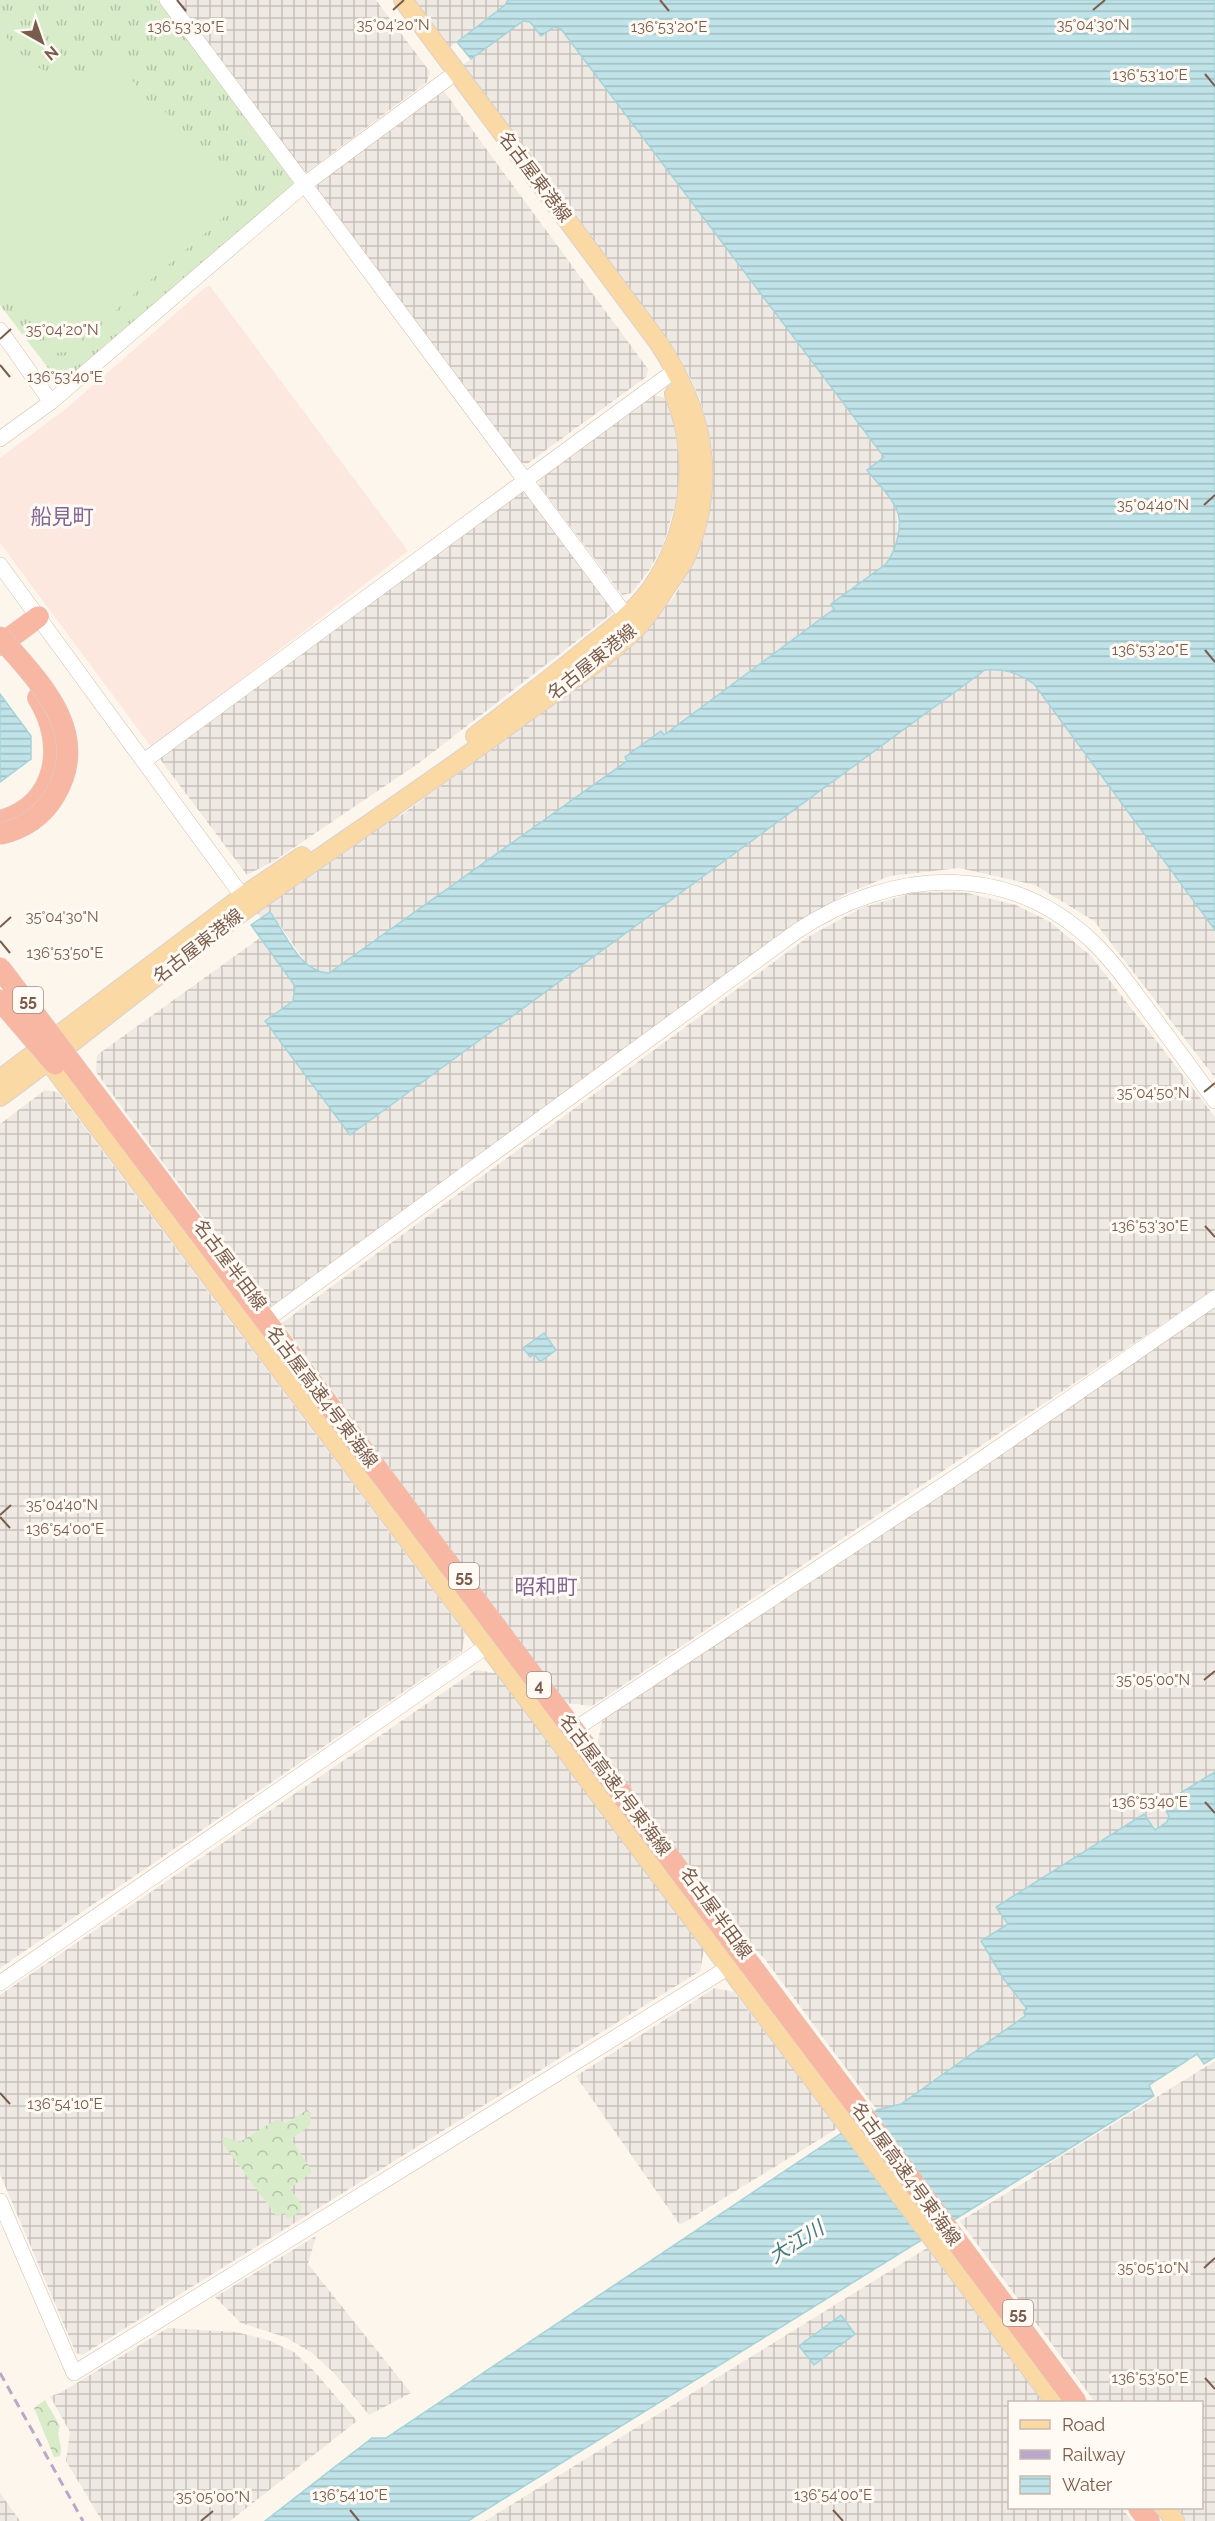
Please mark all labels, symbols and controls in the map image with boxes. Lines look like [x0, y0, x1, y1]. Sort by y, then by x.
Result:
north arrow [12, 12, 72, 72]
text: 35°04'20"N [356, 16, 430, 34]
text: 35°04'30"N [1056, 16, 1130, 34]
text: 136°53'30"E [148, 18, 224, 36]
text: 136°53'20"E [631, 18, 707, 36]
text: N [41, 42, 62, 64]
text: 136°53'10"E [1112, 66, 1188, 84]
street label: 名古屋東港線 [495, 127, 576, 226]
text: 35°04'20"N [25, 321, 99, 339]
text: 136°53'40"E [27, 368, 103, 386]
text: 35°04'40"N [1117, 496, 1189, 514]
district label: 船見町 [31, 504, 94, 529]
street label: 名古屋東港線 [543, 619, 640, 704]
text: 136°53'20"E [1112, 641, 1188, 659]
street label: 名古屋東港線 [149, 904, 247, 987]
text: 35°04'30"N [25, 908, 99, 926]
text: 136°53'50"E [27, 944, 103, 962]
road number: 55 [13, 987, 43, 1013]
text: 35°04'50"N [1116, 1084, 1190, 1102]
street label: 名古屋半田線 [190, 1215, 271, 1314]
text: 136°53'30"E [1112, 1217, 1188, 1235]
street label: 名古屋高速4号東海線 [262, 1322, 382, 1472]
text: 35°04'40"N [26, 1496, 98, 1514]
text: 136°54'00"E [26, 1520, 104, 1538]
road number: 55 [449, 1563, 479, 1589]
district label: 昭和町 [515, 1574, 578, 1599]
text: 35°05'00"N [1116, 1671, 1190, 1689]
road number: 4 [527, 1672, 551, 1698]
street label: 名古屋高速4号東海線 [555, 1710, 675, 1860]
text: 136°53'40"E [1112, 1793, 1188, 1811]
street label: 名古屋半田線 [676, 1863, 757, 1963]
text: 136°54'10"E [27, 2095, 103, 2113]
street label: 名古屋高速4号東海線 [847, 2098, 965, 2249]
water label: 大江川 [764, 2215, 829, 2268]
text: 35°05'10"N [1117, 2259, 1189, 2277]
road number: 55 [1003, 2300, 1033, 2326]
text: 136°53'50"E [1112, 2369, 1188, 2387]
legend [1008, 2401, 1203, 2509]
text: Road [1062, 2414, 1105, 2435]
text: Railway [1062, 2444, 1126, 2465]
text: Water [1062, 2474, 1113, 2495]
text: 136°54'10"E [312, 2486, 388, 2504]
text: 136°54'00"E [794, 2486, 872, 2504]
text: 35°05'00"N [176, 2488, 250, 2506]

